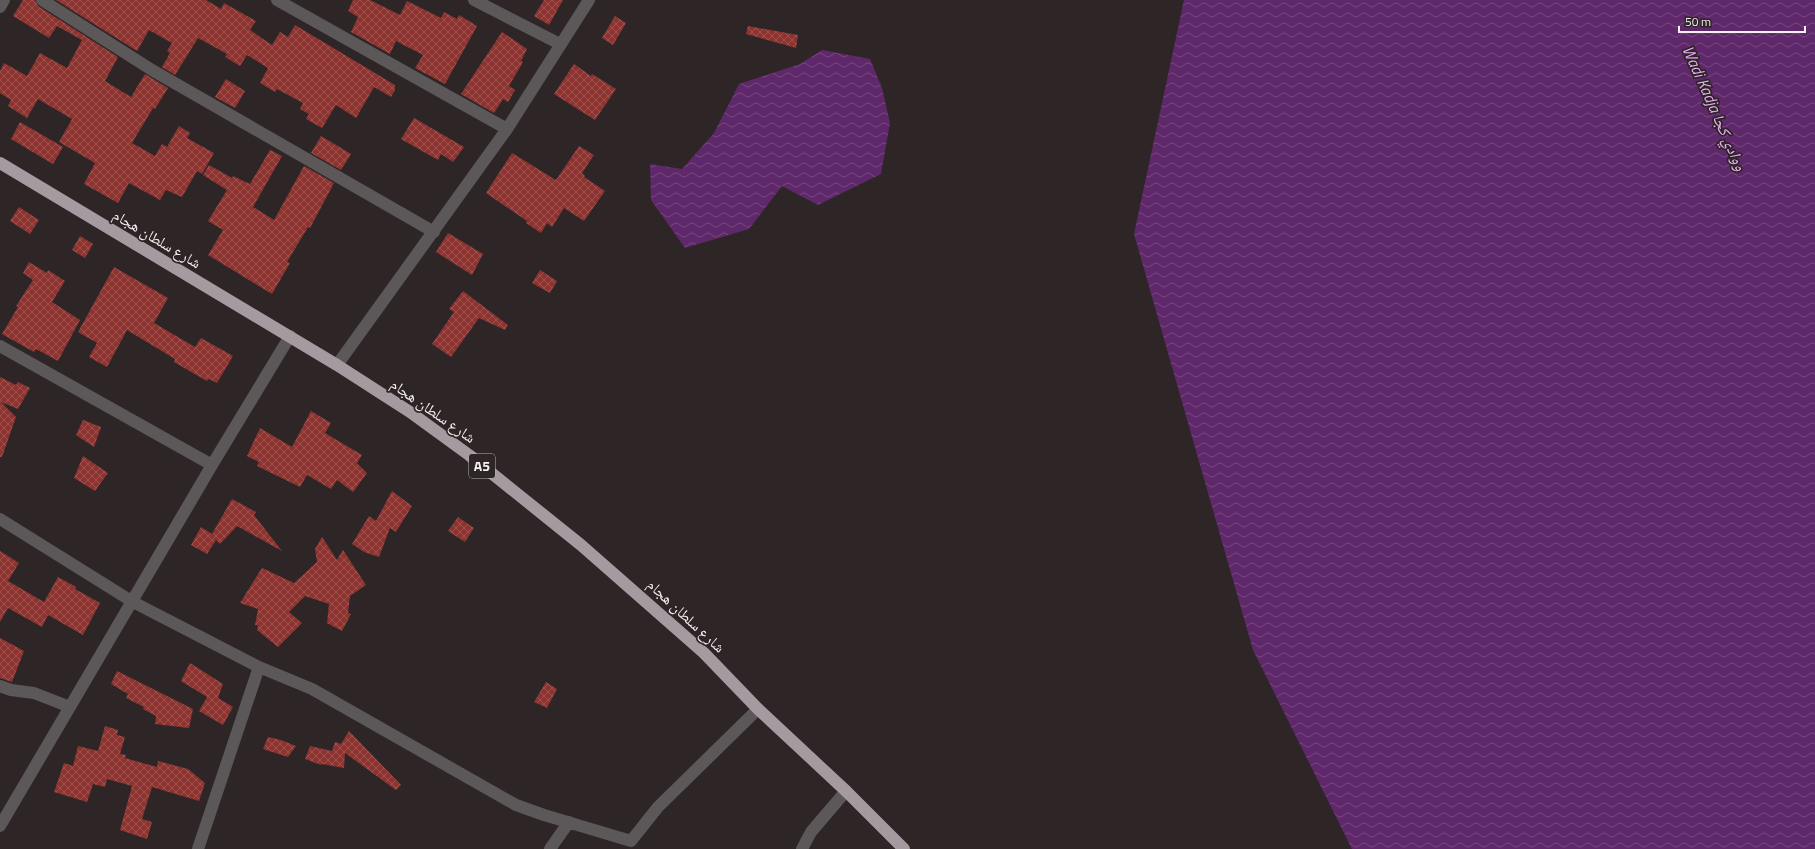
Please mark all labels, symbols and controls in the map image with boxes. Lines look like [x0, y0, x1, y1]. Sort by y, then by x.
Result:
scale bar [1679, 8, 1805, 34]
text: 50 m [1685, 12, 1711, 31]
water label: Wadi Kadja ووادي كجا [1676, 42, 1754, 175]
street label: شارع سلطان هجام [109, 203, 206, 274]
street label: شارع سلطان هجام [386, 373, 481, 449]
road number: A5 [469, 454, 495, 478]
street label: شارع سلطان هجام [642, 573, 731, 658]

